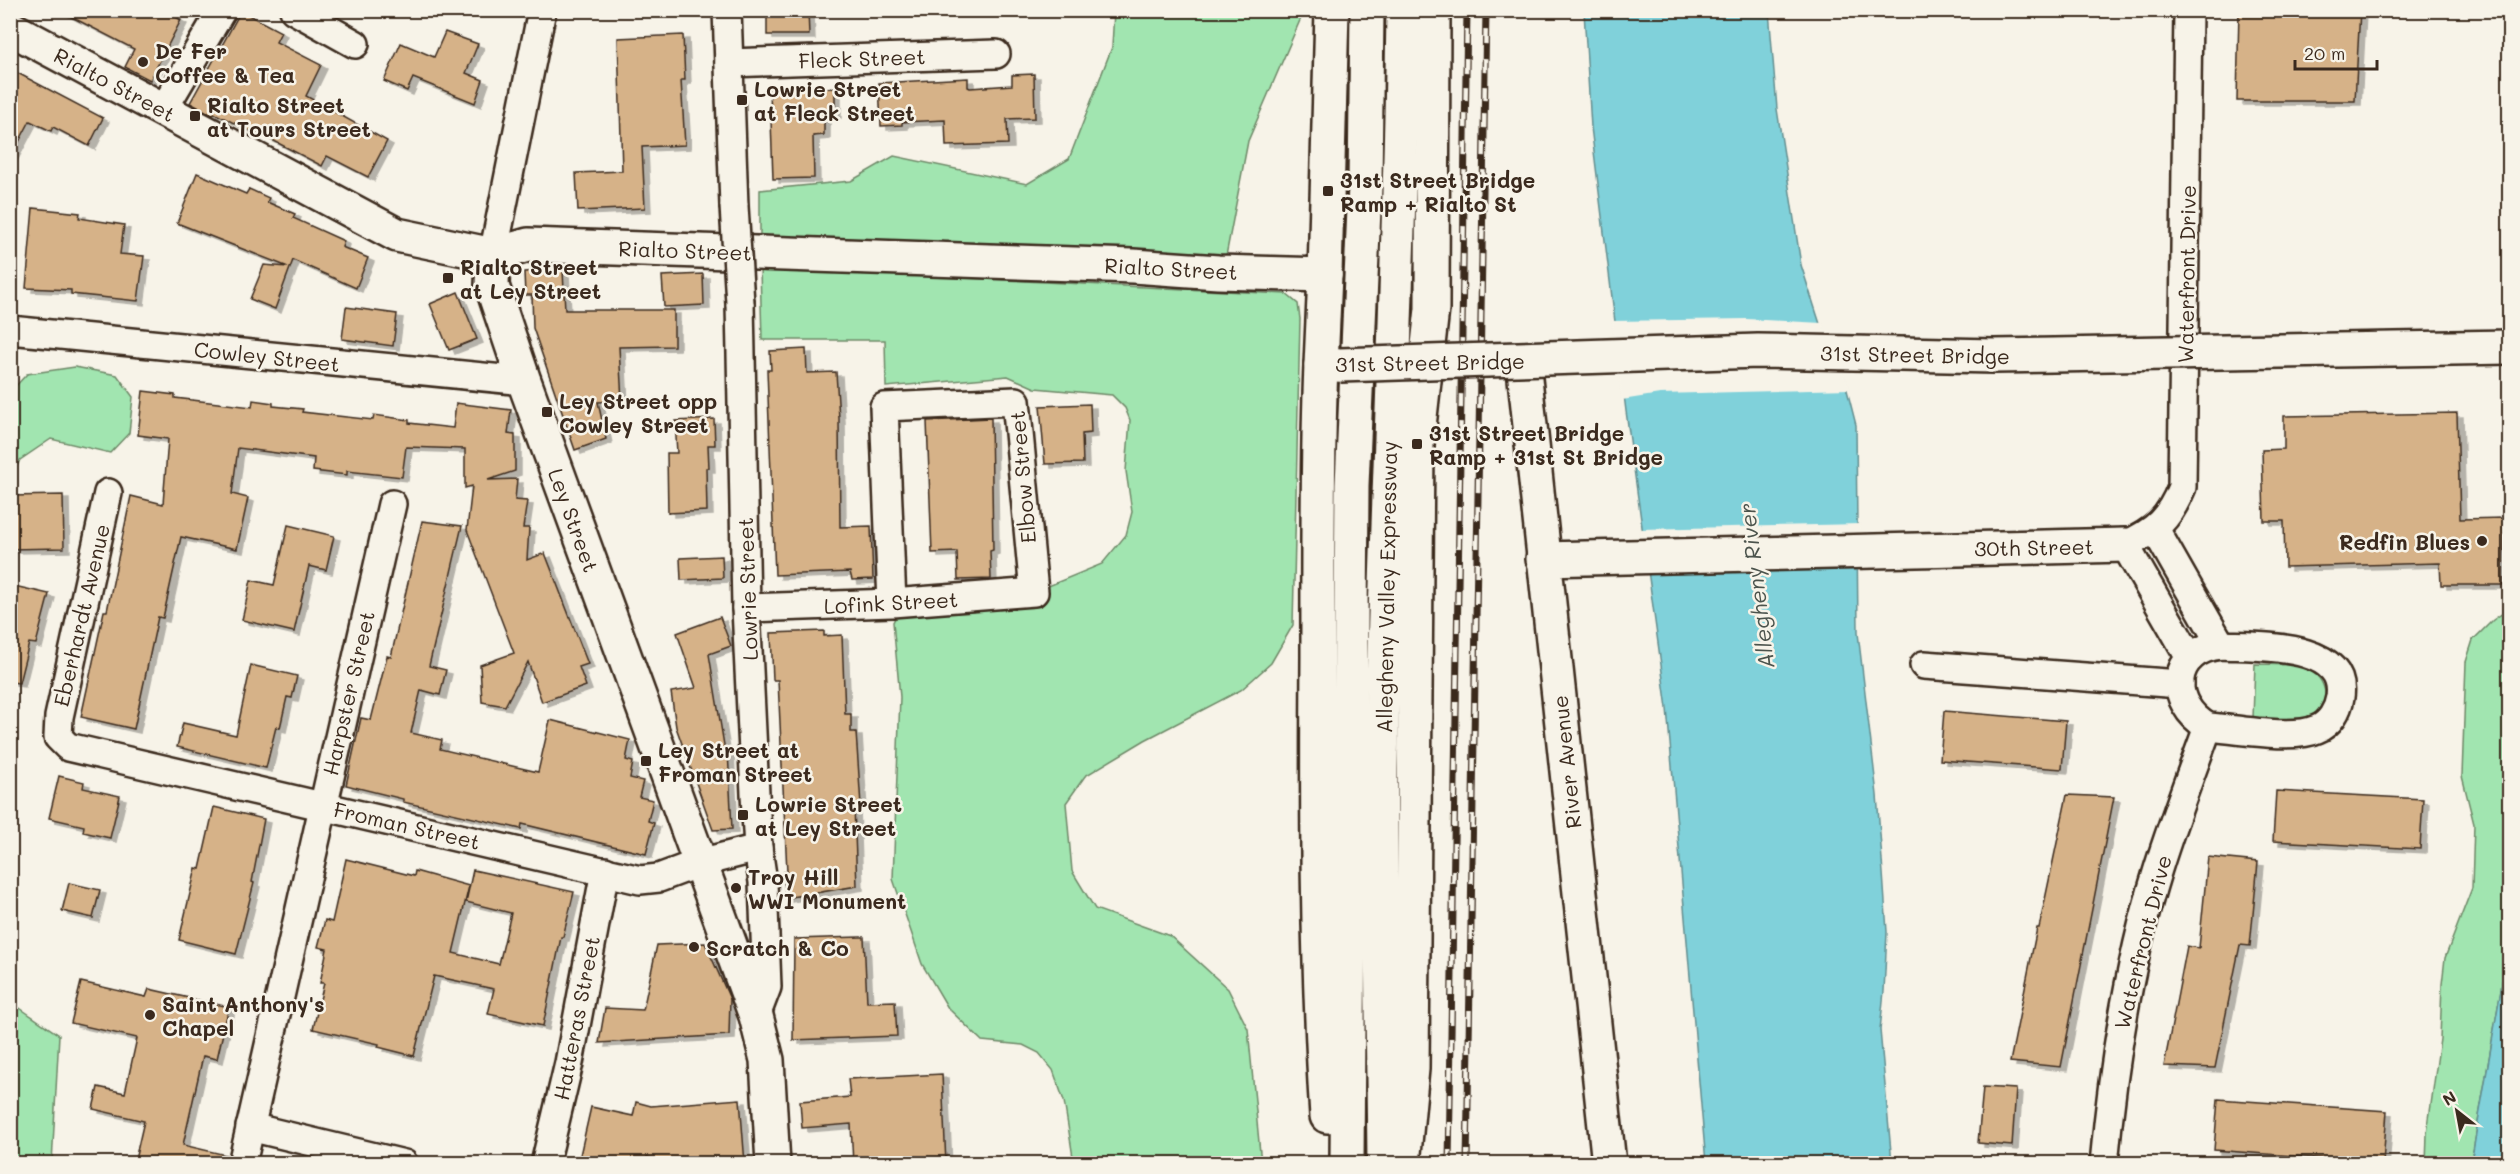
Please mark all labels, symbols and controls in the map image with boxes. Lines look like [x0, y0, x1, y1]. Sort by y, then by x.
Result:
scale bar [2295, 33, 2378, 71]
place label: De Fer Coffee & Tea [155, 37, 295, 88]
street label: Rialto Street [50, 41, 180, 127]
text: 20 m [2304, 41, 2345, 65]
street label: Fleck Street [798, 42, 926, 74]
marker: De Fer Coffee & Tea [136, 55, 150, 69]
place label: Lowrie Street at Fleck Street [754, 75, 915, 126]
place label: Rialto Street at Tours Street [207, 91, 371, 142]
marker: Lowrie Street at Fleck Street [735, 93, 749, 107]
marker: Rialto Street at Tours Street [188, 109, 202, 123]
place label: 31st Street Bridge Ramp + Rialto St [1340, 166, 1535, 217]
marker: 31st Street Bridge Ramp + Rialto St [1321, 184, 1335, 198]
street label: Waterfront Drive [2171, 184, 2201, 364]
street label: Rialto Street [618, 234, 752, 266]
street label: Rialto Street [1104, 251, 1238, 285]
place label: Rialto Street at Ley Street [460, 253, 601, 305]
marker: Rialto Street at Ley Street [441, 271, 455, 285]
street label: Cowley Street [193, 335, 341, 377]
street label: 31st Street Bridge [1820, 339, 2010, 369]
street label: 31st Street Bridge [1335, 347, 1525, 377]
place label: Ley Street opp Cowley Street [559, 387, 717, 439]
marker: Ley Street opp Cowley Street [540, 405, 554, 419]
street label: Elbow Street [1003, 410, 1041, 544]
place label: 31st Street Bridge Ramp + 31st St Bridge [1429, 419, 1663, 470]
marker: 31st Street Bridge Ramp + 31st St Bridge [1410, 437, 1424, 451]
street label: Allegheny Valley Expressway [1370, 441, 1402, 733]
street label: Ley Street [543, 464, 605, 576]
water label: Allegheny River [1731, 502, 1781, 670]
street label: Lowrie Street [731, 517, 763, 661]
street label: Eberhardt Avenue [47, 521, 115, 709]
place label: Redfin Blues [2339, 528, 2470, 555]
street label: 30th Street [1974, 532, 2094, 562]
marker: Redfin Blues [2475, 534, 2489, 548]
street label: Lofink Street [823, 585, 959, 619]
street label: Harpster Street [316, 608, 380, 778]
street label: River Avenue [1546, 694, 1586, 830]
place label: Ley Street at Froman Street [658, 736, 812, 787]
marker: Ley Street at Froman Street [639, 754, 653, 768]
place label: Lowrie Street at Ley Street [755, 790, 902, 842]
street label: Froman Street [331, 795, 483, 855]
marker: Lowrie Street at Ley Street [736, 808, 750, 822]
street label: Waterfront Drive [2107, 852, 2177, 1032]
place label: Troy Hill WWI Monument [748, 863, 906, 914]
marker: Troy Hill WWI Monument [729, 881, 743, 895]
street label: Hatteras Street [547, 933, 605, 1103]
place label: Scratch & Co [706, 934, 849, 961]
marker: Scratch & Co [687, 940, 701, 954]
place label: Saint Anthony's Chapel [162, 990, 325, 1041]
marker: Saint Anthony's Chapel [143, 1008, 157, 1022]
north arrow [2427, 1081, 2487, 1141]
text: N [2438, 1086, 2460, 1110]

